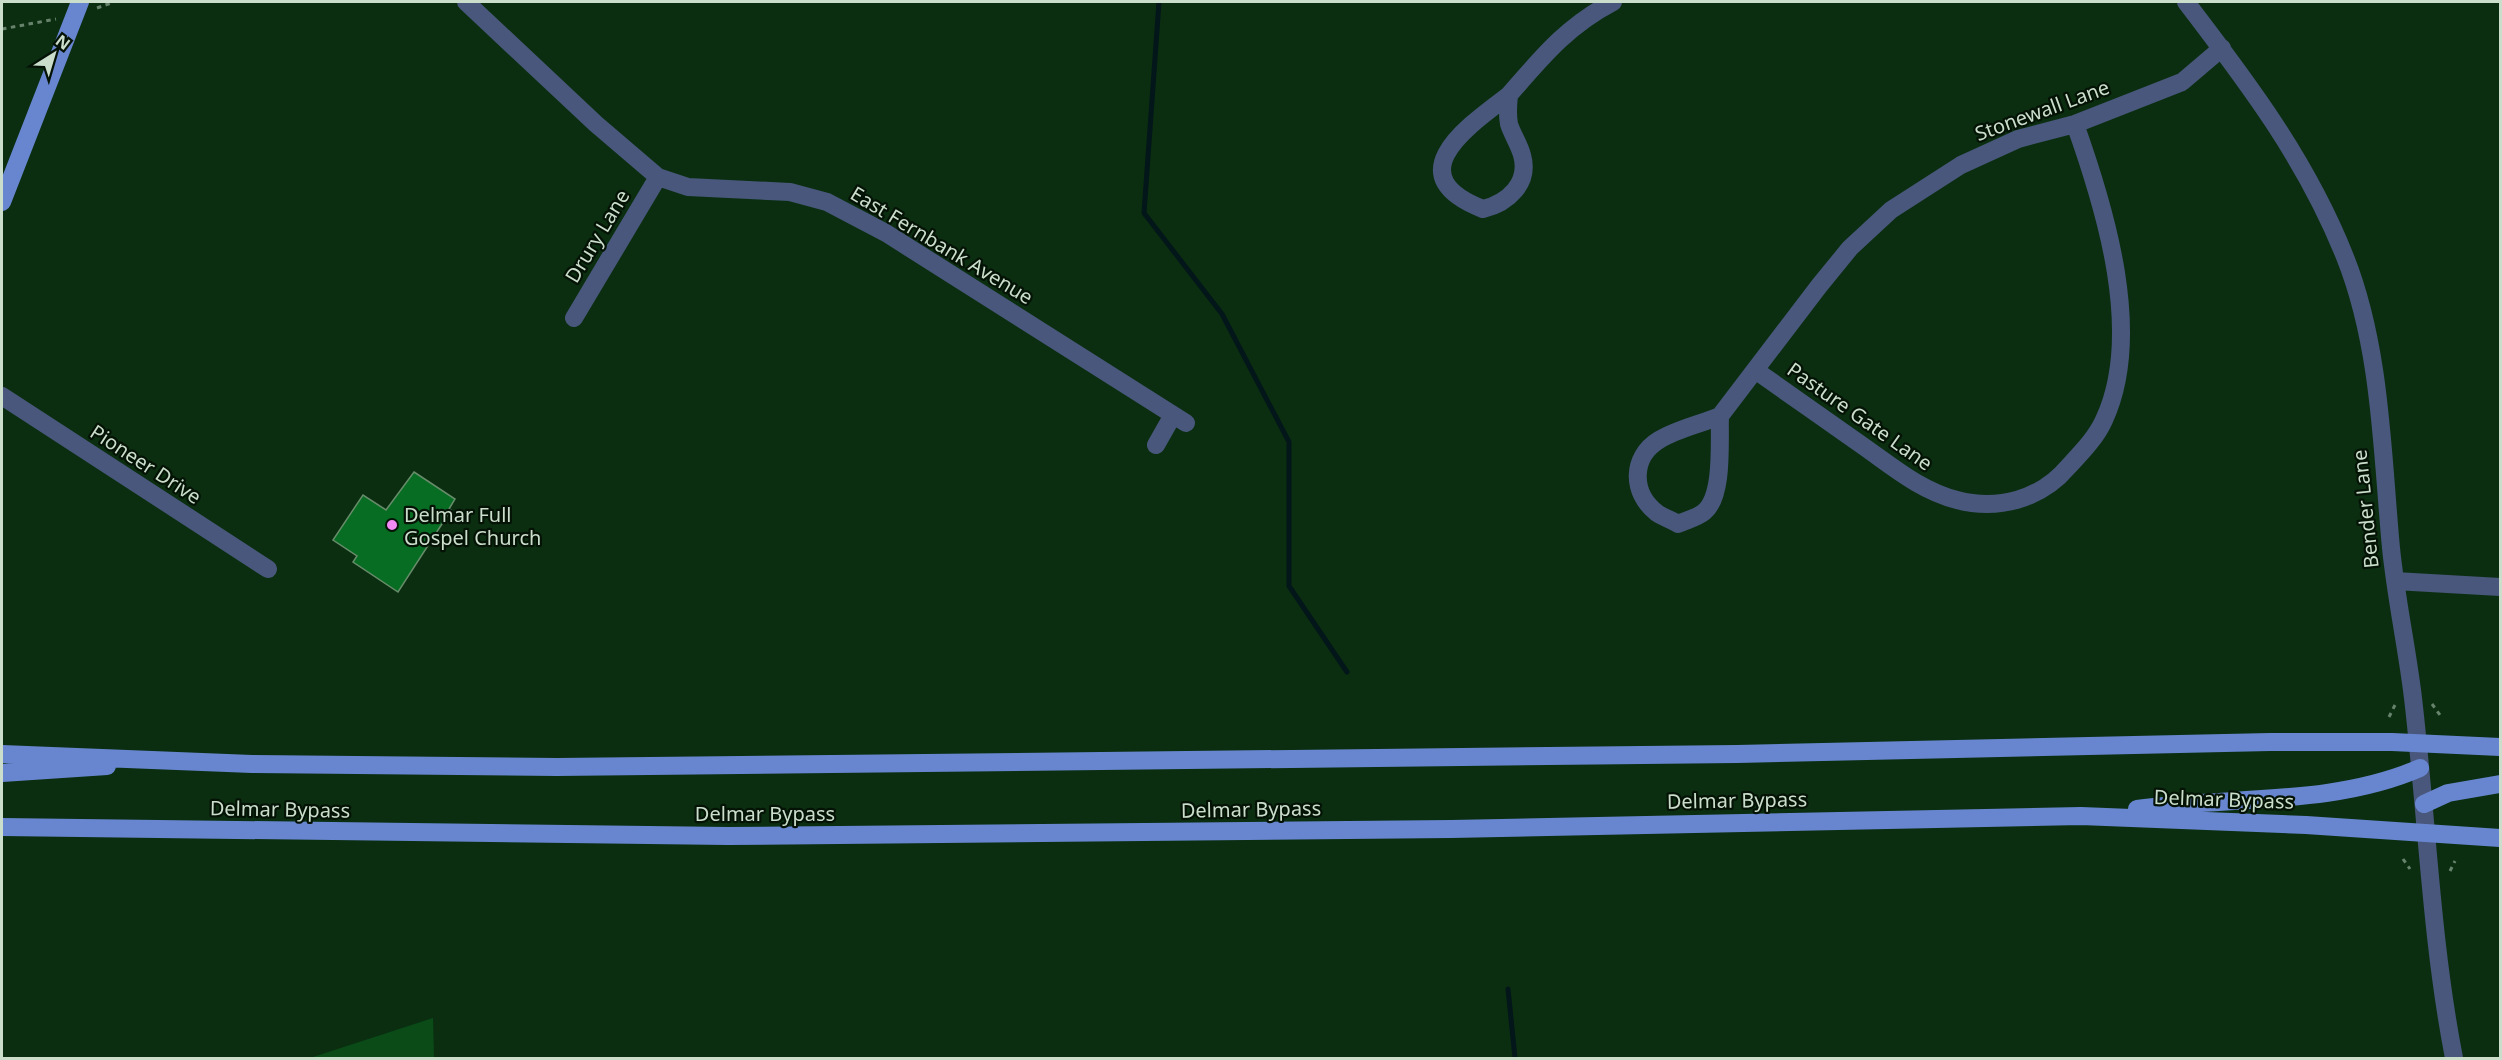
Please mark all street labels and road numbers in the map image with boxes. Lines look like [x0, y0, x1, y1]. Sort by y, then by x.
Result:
street label: Stonewall Lane [1971, 73, 2113, 147]
street label: East Fernbank Avenue [846, 180, 1038, 310]
street label: Drury Lane [559, 184, 635, 288]
street label: Pasture Gate Lane [1782, 356, 1938, 476]
street label: Pioneer Drive [85, 418, 207, 510]
street label: Bender Lane [2345, 448, 2385, 570]
street label: Delmar Bypass [2153, 783, 2295, 815]
street label: Delmar Bypass [1667, 785, 1807, 815]
street label: Delmar Bypass [210, 794, 350, 824]
street label: Delmar Bypass [1181, 794, 1321, 824]
street label: Delmar Bypass [695, 800, 835, 827]

